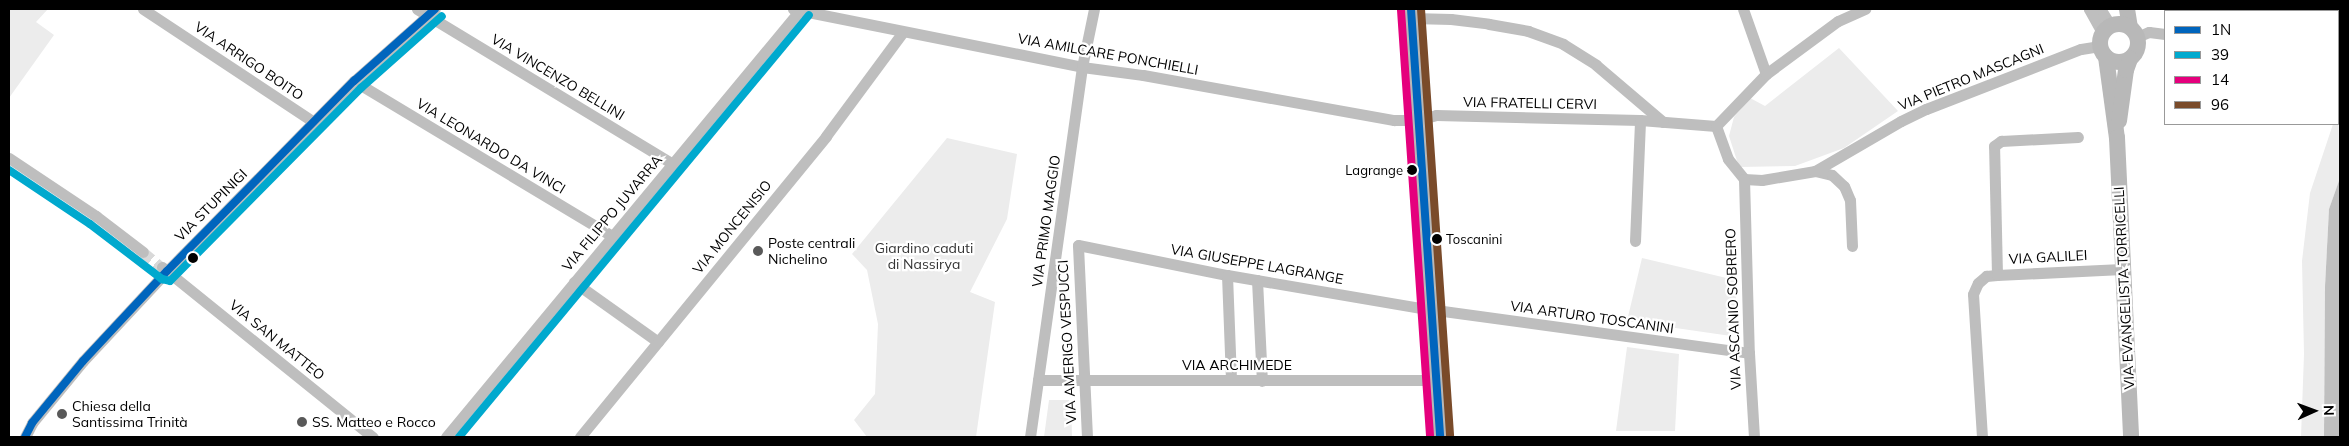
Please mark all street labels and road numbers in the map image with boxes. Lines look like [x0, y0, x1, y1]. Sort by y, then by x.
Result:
street label: VIA ARRIGO BOITO [191, 18, 307, 104]
street label: VIA VINCENZO BELLINI [488, 30, 628, 124]
street label: VIA AMILCARE PONCHIELLI [1016, 30, 1200, 78]
street label: VIA PIETRO MASCAGNI [1896, 40, 2046, 114]
street label: VIA FRATELLI CERVI [1463, 93, 1597, 113]
street label: VIA LEONARDO DA VINCI [414, 95, 568, 197]
street label: VIA FILIPPO JUVARRA [559, 152, 665, 274]
street label: VIA PRIMO MAGGIO [1028, 154, 1064, 288]
street label: VIA STUPINIGI [171, 165, 251, 245]
street label: VIA MONCENISIO [689, 177, 775, 277]
street label: VIA EVANGELISTA TORRICELLI [2110, 186, 2138, 390]
street label: VIA ASCANIO SOBRERO [1722, 228, 1744, 390]
street label: VIA GIUSEPPE LAGRANGE [1169, 241, 1345, 287]
street label: VIA GALILEI [2008, 247, 2088, 267]
street label: VIA AMERIGO VESPUCCI [1054, 260, 1080, 424]
street label: VIA SAN MATTEO [226, 296, 328, 384]
street label: VIA ARTURO TOSCANINI [1509, 297, 1675, 337]
street label: VIA ARCHIMEDE [1182, 357, 1292, 373]

